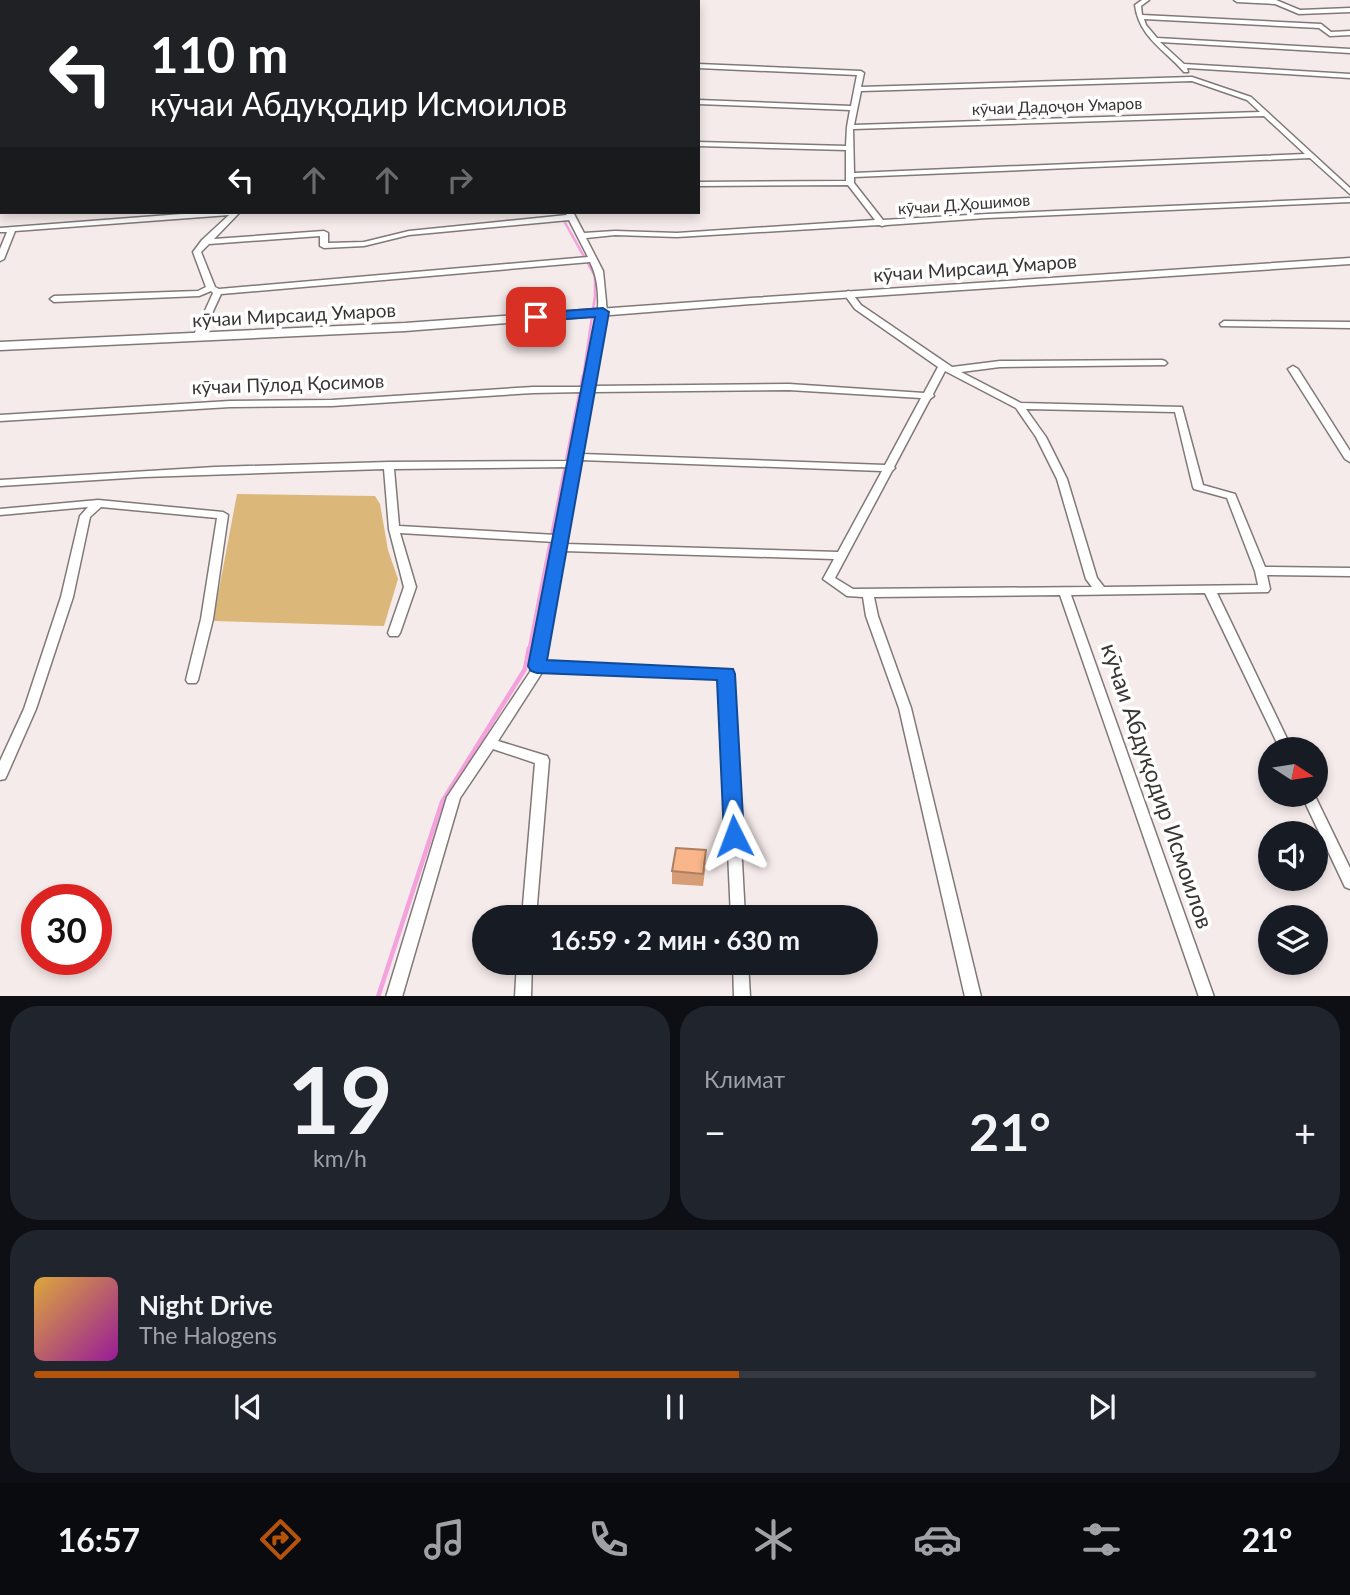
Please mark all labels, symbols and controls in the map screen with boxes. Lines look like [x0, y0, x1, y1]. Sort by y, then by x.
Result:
text: 110 m [150, 25, 288, 83]
icon: left [35, 28, 126, 119]
text: кӯчаи Абдуқодир Исмоилов [150, 84, 567, 123]
street label: кӯчаи Дадоҷон Умаров [972, 93, 1143, 118]
icon: left [222, 161, 260, 199]
icon: ahead [295, 161, 333, 199]
icon: ahead [368, 161, 406, 199]
icon: right [441, 161, 479, 199]
street label: кӯчаи Д.Ҳошимов [897, 189, 1031, 218]
street label: кӯчаи Мирсаид Умаров [872, 249, 1078, 286]
pin [506, 287, 566, 347]
street label: кӯчаи Мирсаид Умаров [191, 298, 396, 331]
icon: arrive [517, 298, 555, 336]
street label: кӯчаи Пӯлод Қосимов [191, 369, 385, 398]
street label: кӯчаи Абдуқодир Исмоилов [1096, 639, 1220, 932]
north arrow [1258, 737, 1328, 807]
map controls [1258, 737, 1328, 975]
position arrow [697, 799, 771, 873]
button: sound [1258, 821, 1328, 891]
speed limit sign: 30 [21, 884, 112, 975]
button: layers [1258, 905, 1328, 975]
text: 16:59 · 2 мин · 630 m [550, 924, 800, 956]
text: 19 [287, 1044, 393, 1153]
text: Климат [704, 1065, 785, 1093]
text: 21° [969, 1100, 1051, 1162]
text: − [704, 1109, 726, 1155]
text: + [1294, 1109, 1316, 1155]
text: km/h [313, 1144, 367, 1172]
text: Night Drive [139, 1289, 273, 1321]
text: The Halogens [139, 1321, 277, 1349]
icon: previous [229, 1388, 267, 1426]
icon: pause [656, 1388, 694, 1426]
icon: next [1083, 1388, 1121, 1426]
icon: directions [256, 1515, 305, 1564]
icon: music [420, 1515, 469, 1564]
icon: phone [584, 1515, 633, 1564]
icon: climate [749, 1515, 798, 1564]
icon: car [913, 1515, 962, 1564]
icon: filters [1077, 1515, 1126, 1564]
text: 16:57 [58, 1520, 140, 1559]
text: 21° [1242, 1520, 1292, 1559]

